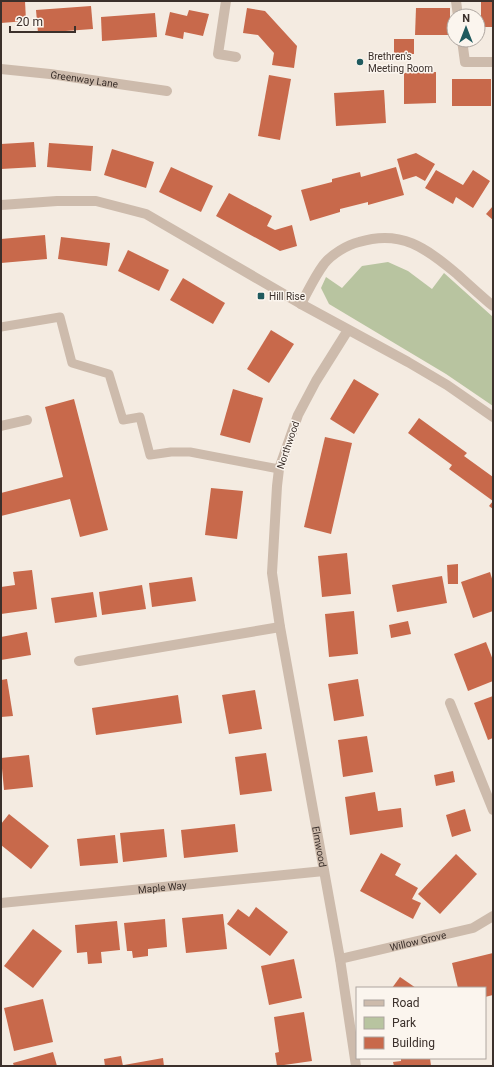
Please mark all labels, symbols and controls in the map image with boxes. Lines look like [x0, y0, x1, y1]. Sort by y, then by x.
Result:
scale bar [10, 8, 75, 34]
north arrow [446, 8, 486, 48]
text: N [462, 12, 470, 25]
text: 20 m [16, 15, 43, 29]
place label: Brethren's Meeting Room [368, 51, 433, 74]
marker: Brethren's Meeting Room [355, 57, 365, 67]
street label: Greenway Lane [50, 69, 119, 89]
marker: Hill Rise [256, 291, 266, 301]
place label: Hill Rise [269, 291, 305, 302]
street label: Northwood [275, 420, 301, 470]
street label: Elmwood [311, 825, 329, 868]
street label: Maple Way [137, 879, 187, 895]
street label: Willow Grove [389, 929, 447, 953]
legend [356, 987, 486, 1059]
text: Road [392, 996, 420, 1010]
text: Park [392, 1016, 417, 1030]
text: Building [392, 1036, 435, 1050]

